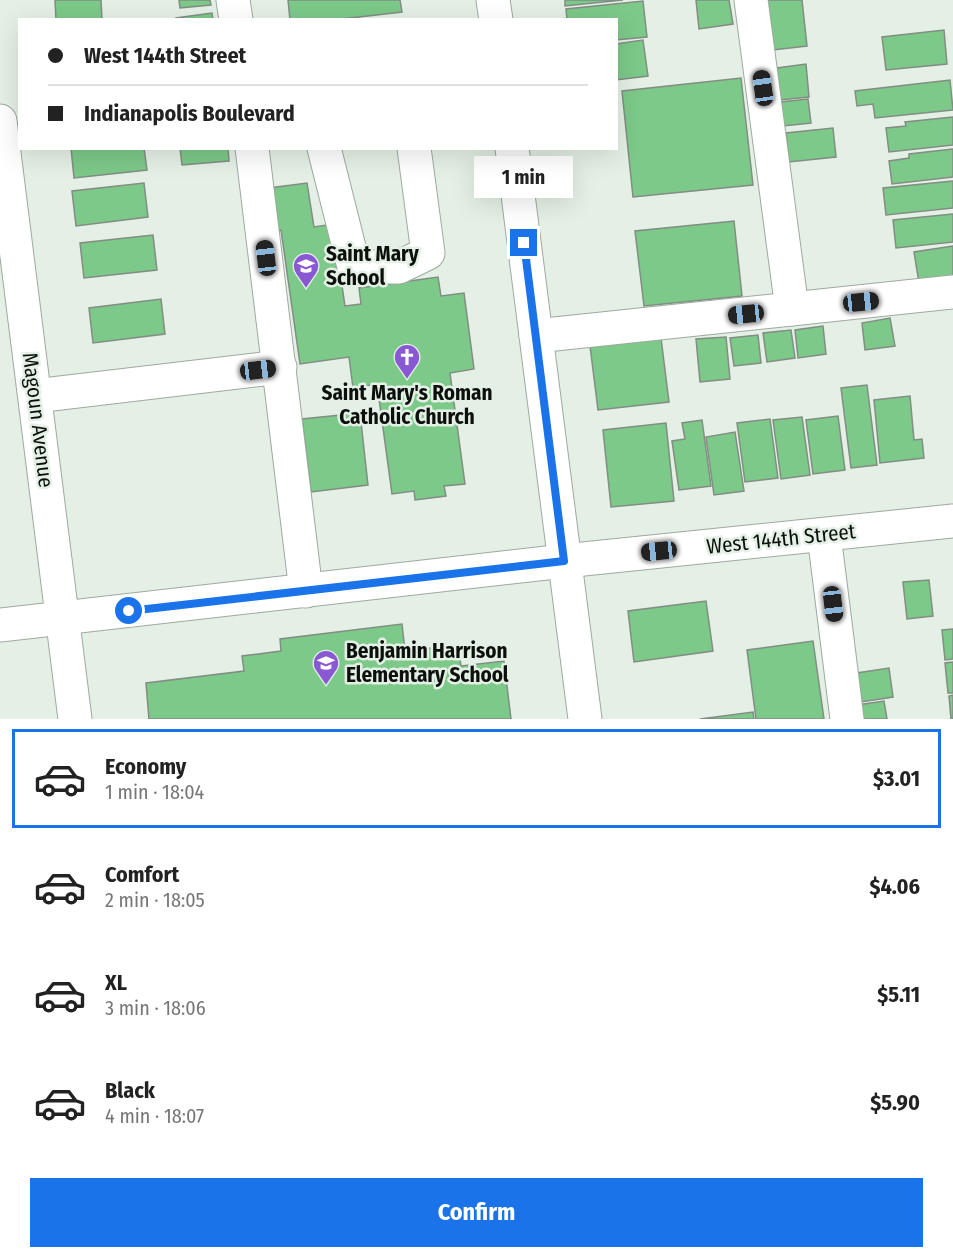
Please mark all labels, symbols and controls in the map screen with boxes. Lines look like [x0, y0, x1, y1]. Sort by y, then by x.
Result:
text: West 144th Street [84, 42, 246, 69]
car [752, 69, 774, 107]
text: Indianapolis Boulevard [84, 100, 295, 127]
callout: 1 min [474, 156, 574, 198]
text: 1 min [502, 165, 545, 189]
route end [510, 229, 537, 256]
car [255, 239, 277, 277]
place label: Saint Mary School [326, 241, 420, 291]
school or university icon: Saint Mary School [291, 251, 321, 289]
car [842, 291, 880, 313]
car [727, 303, 765, 325]
church icon: Saint Mary's Roman Catholic Church [392, 342, 422, 380]
street label: Magoun Avenue [17, 351, 59, 489]
car [239, 359, 277, 381]
place label: Saint Mary's Roman Catholic Church [321, 380, 493, 430]
street label: West 144th Street [705, 518, 857, 560]
car [640, 540, 678, 562]
car [822, 585, 844, 623]
route start [115, 597, 142, 624]
place label: Benjamin Harrison Elementary School [346, 638, 509, 688]
school or university icon: Benjamin Harrison Elementary School [311, 648, 341, 686]
icon: car [33, 752, 87, 806]
text: Economy [105, 753, 186, 780]
text: $3.01 [873, 765, 920, 792]
text: 1 min · 18:04 [105, 780, 204, 804]
icon: car [33, 860, 87, 914]
text: Comfort [105, 861, 179, 888]
text: $4.06 [869, 873, 920, 900]
text: 2 min · 18:05 [105, 888, 205, 912]
icon: car [33, 968, 87, 1022]
text: XL [105, 969, 127, 996]
text: $5.11 [877, 981, 920, 1008]
text: 3 min · 18:06 [105, 996, 206, 1020]
icon: car [33, 1076, 87, 1130]
text: Black [105, 1077, 155, 1104]
text: $5.90 [870, 1089, 920, 1116]
text: 4 min · 18:07 [105, 1104, 204, 1128]
button: Confirm [30, 1178, 923, 1247]

